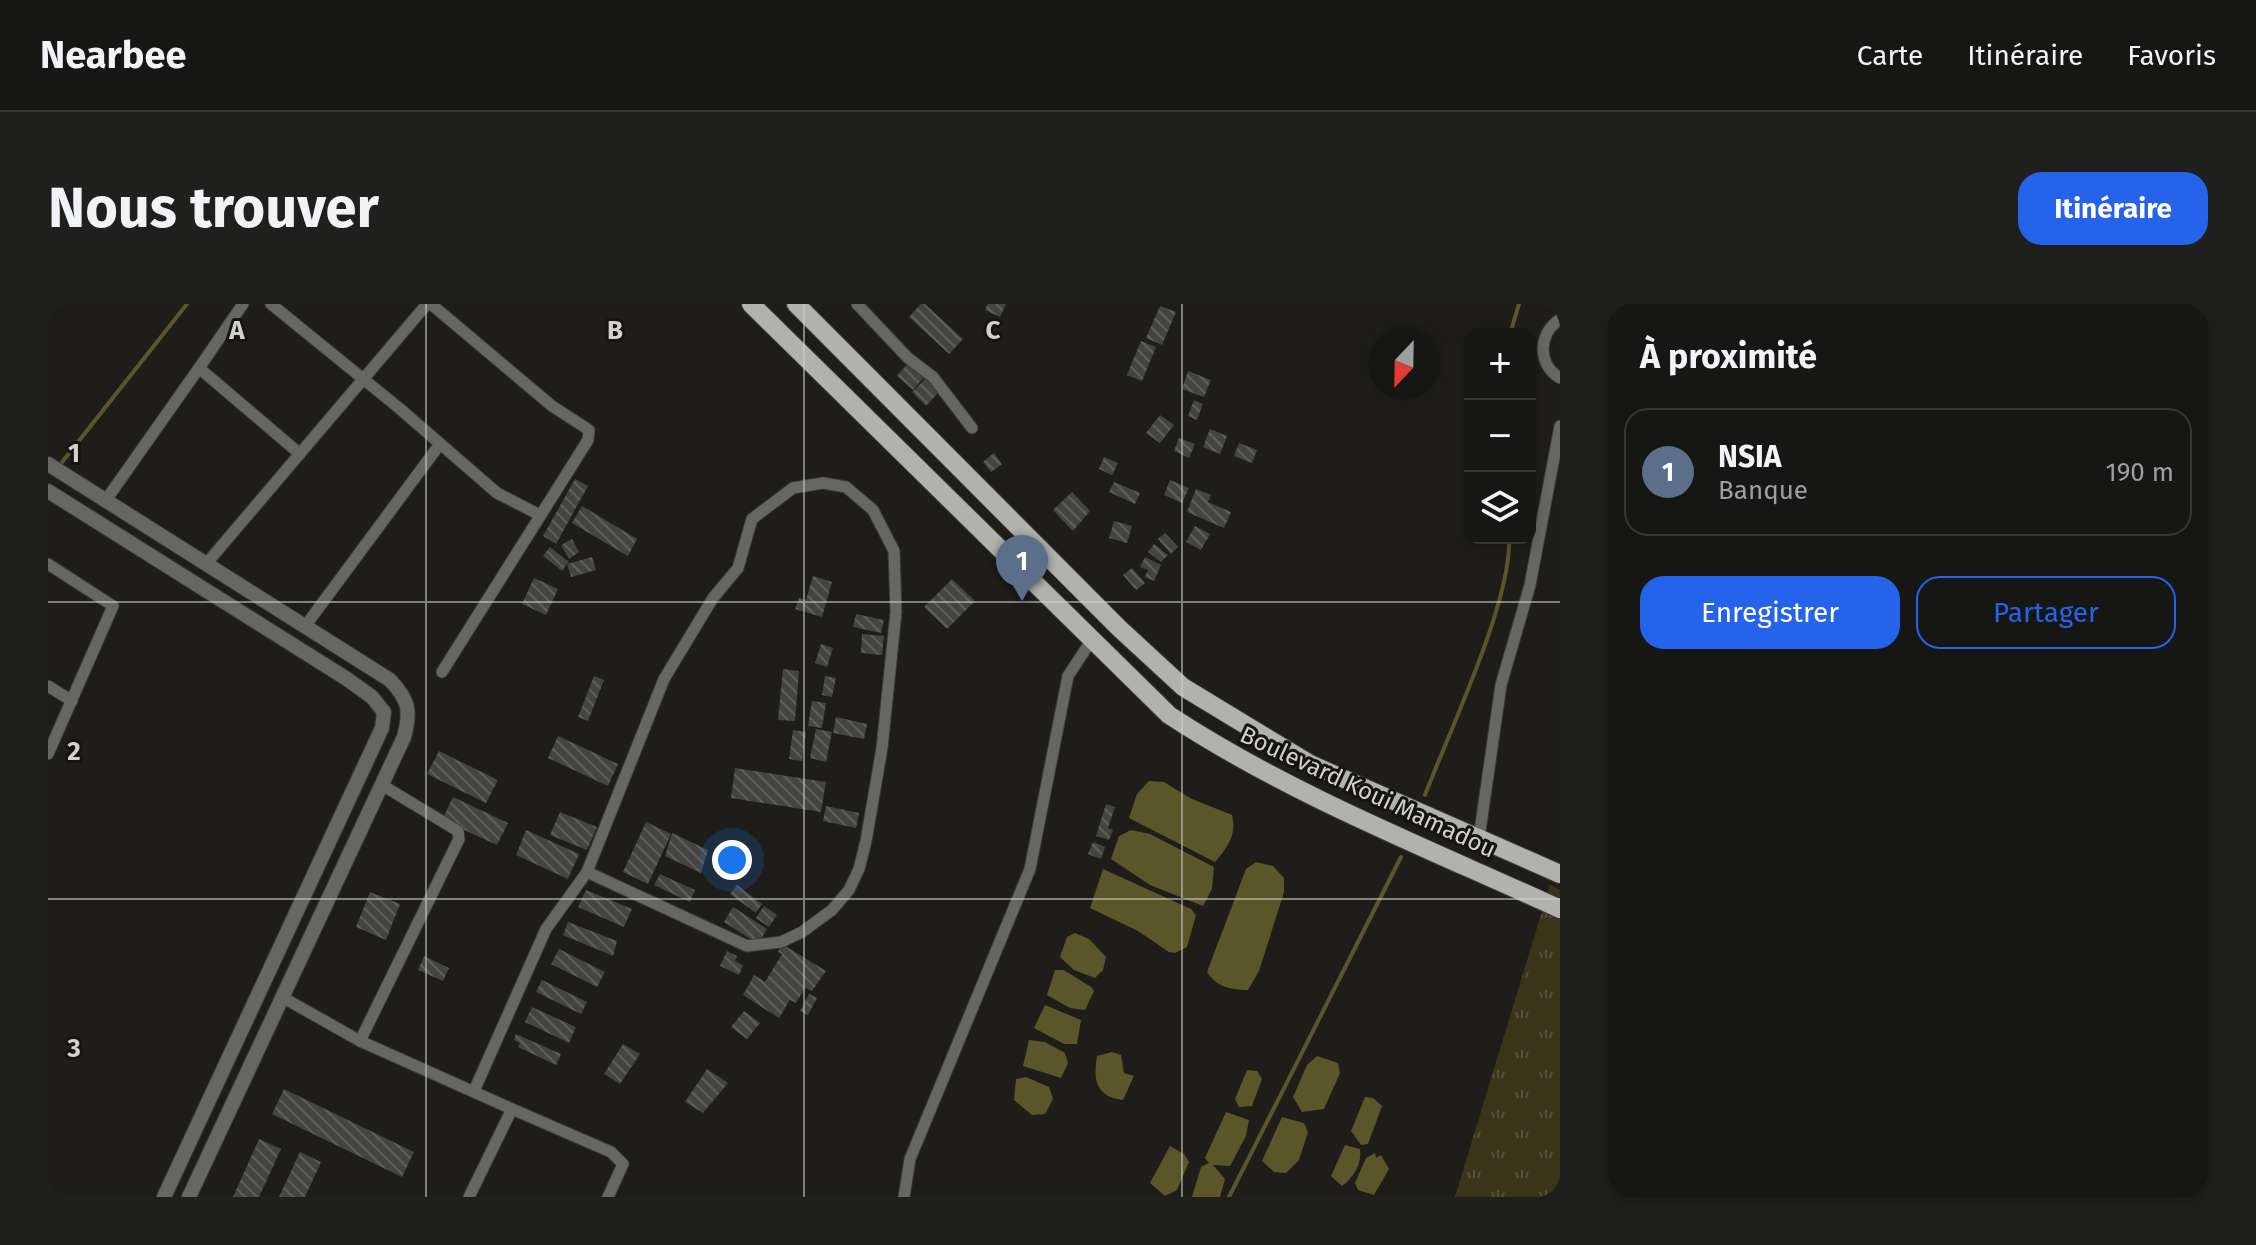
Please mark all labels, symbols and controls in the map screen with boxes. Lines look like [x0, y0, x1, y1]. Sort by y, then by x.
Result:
text: Nearbee [40, 32, 187, 78]
text: Carte [1857, 39, 1923, 72]
text: Itinéraire [1967, 39, 2083, 72]
text: Favoris [2127, 39, 2216, 72]
button: Itinéraire [2018, 172, 2208, 245]
text: Nous trouver [48, 175, 379, 242]
text: A [228, 315, 245, 346]
text: B [607, 315, 623, 346]
text: C [986, 315, 1001, 346]
north arrow [1368, 328, 1440, 400]
map controls [1464, 328, 1536, 544]
button: + [1464, 328, 1536, 400]
text: À proximité [1640, 336, 1817, 377]
button: − [1464, 400, 1536, 472]
text: 1 [68, 438, 80, 469]
text: NSIA [1718, 439, 1782, 475]
text: 1 [1662, 457, 1674, 488]
text: 190 m [2105, 457, 2174, 488]
button: layers [1464, 472, 1536, 544]
text: Banque [1718, 475, 1808, 506]
pin: 1 [996, 535, 1048, 601]
button: Enregistrer [1640, 576, 1900, 649]
button: Partager [1916, 576, 2176, 649]
street label: Boulevard Koui Mamadou [1236, 720, 1500, 864]
text: 2 [67, 736, 81, 767]
your location [712, 840, 752, 880]
text: 3 [66, 1033, 81, 1064]

